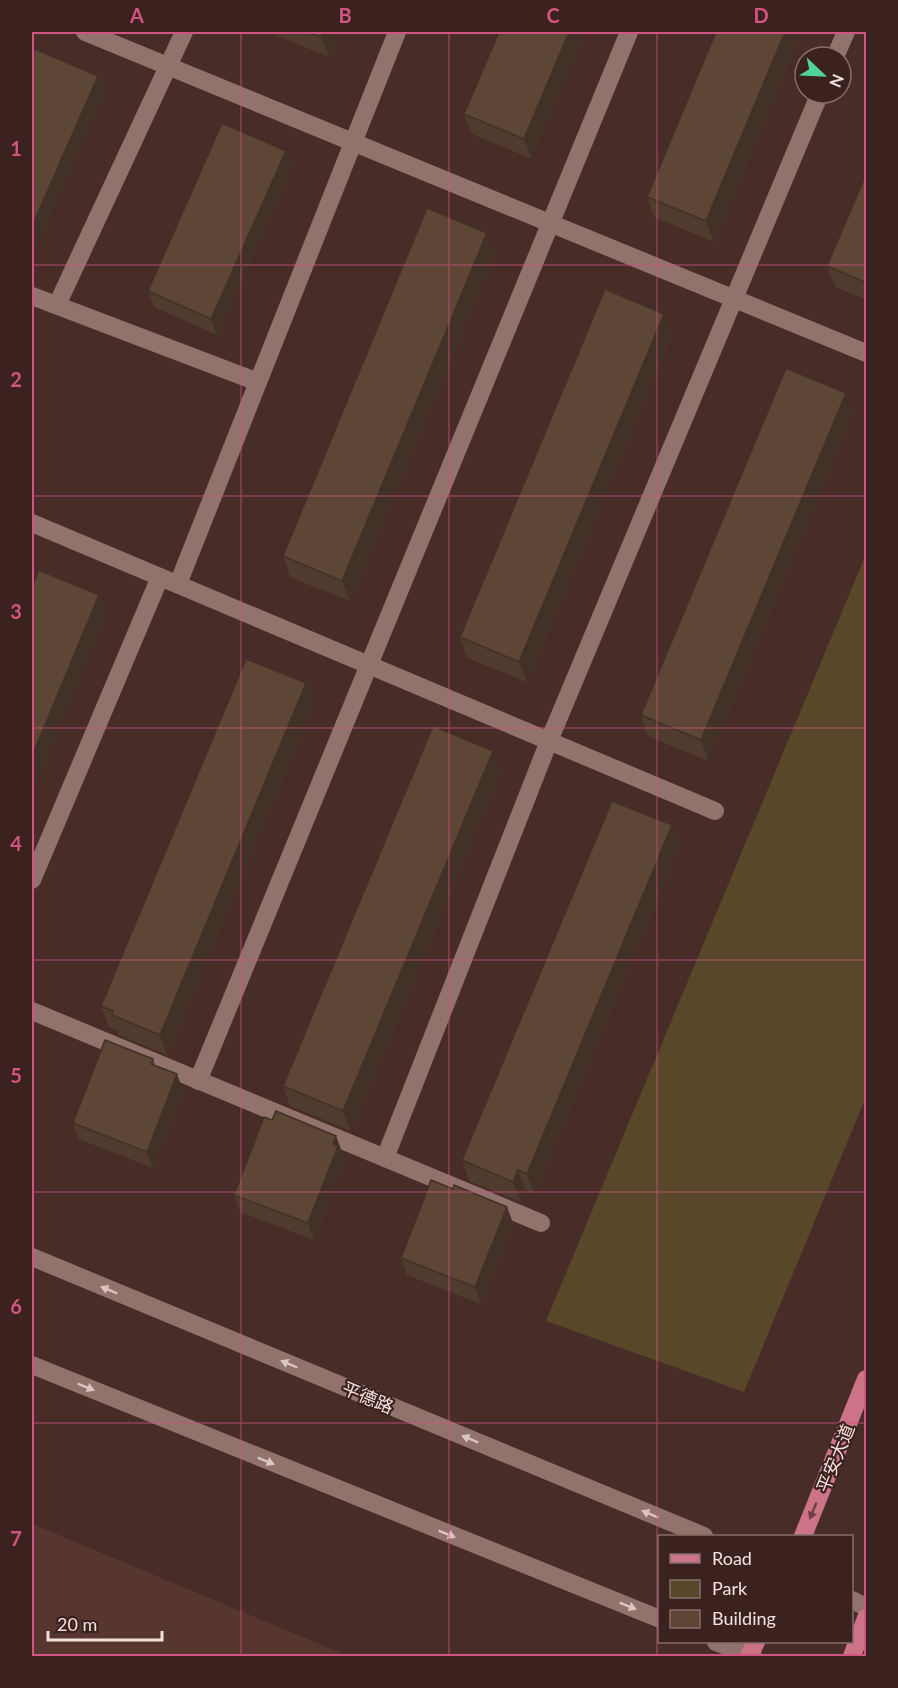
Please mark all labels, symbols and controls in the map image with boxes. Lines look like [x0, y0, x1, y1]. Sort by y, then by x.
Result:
text: A [129, 3, 144, 27]
text: B [338, 3, 352, 27]
text: C [546, 3, 560, 27]
text: D [753, 3, 769, 27]
north arrow [793, 45, 853, 105]
text: N [826, 72, 848, 90]
text: 1 [10, 136, 22, 160]
text: 2 [10, 367, 22, 391]
text: 3 [10, 599, 22, 623]
text: 4 [10, 831, 22, 855]
text: 5 [10, 1063, 22, 1087]
one-way arrow [100, 1285, 118, 1295]
text: 6 [10, 1294, 22, 1318]
one-way arrow [281, 1360, 298, 1369]
street label: 平德路 [339, 1376, 397, 1418]
one-way arrow [77, 1383, 95, 1393]
street label: 平安大道 [811, 1421, 859, 1495]
one-way arrow [460, 1434, 478, 1444]
one-way arrow [258, 1456, 276, 1466]
one-way arrow [808, 1502, 817, 1520]
one-way arrow [640, 1509, 658, 1519]
text: 7 [10, 1526, 22, 1550]
one-way arrow [438, 1530, 456, 1539]
legend [658, 1535, 853, 1643]
text: Road [712, 1547, 752, 1569]
text: Park [712, 1577, 748, 1599]
one-way arrow [619, 1602, 637, 1611]
scale bar [48, 1604, 162, 1642]
text: Building [712, 1607, 776, 1629]
text: 20 m [57, 1613, 97, 1635]

